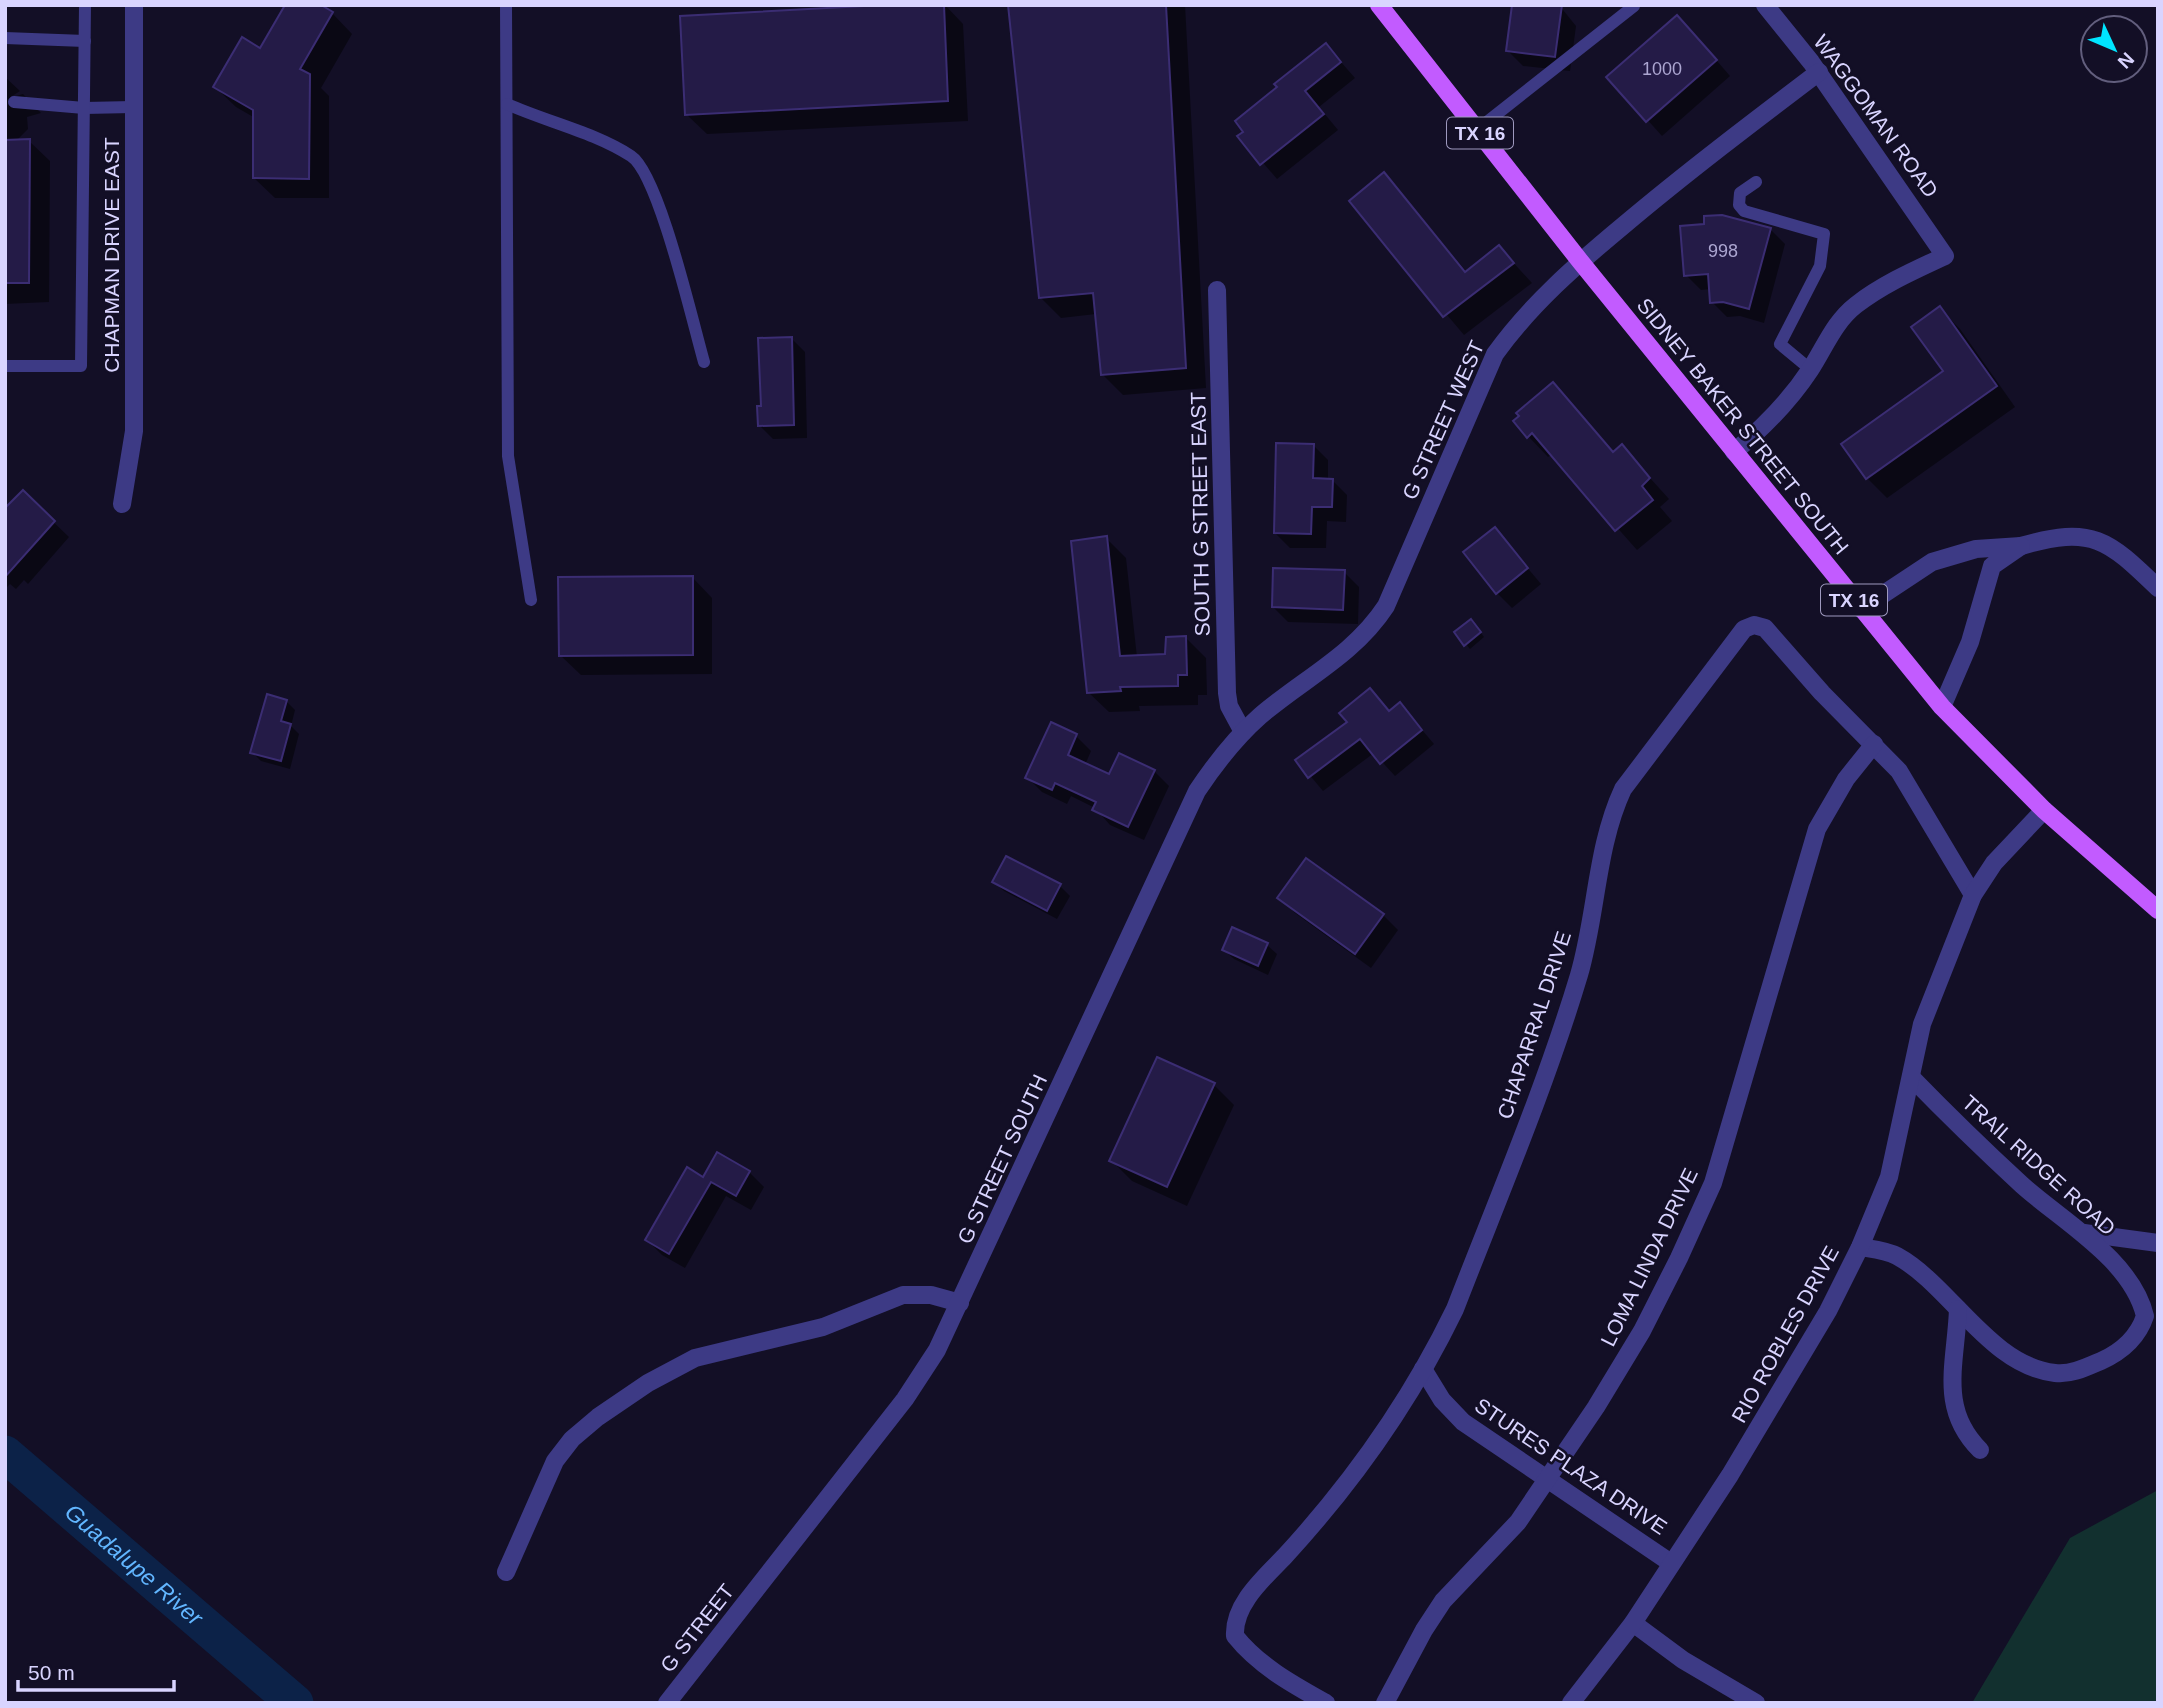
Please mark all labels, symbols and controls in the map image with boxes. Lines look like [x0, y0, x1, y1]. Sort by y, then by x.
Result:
north arrow [2079, 14, 2149, 84]
street label: WAGGOMAN ROAD [1809, 30, 1943, 202]
text: N [2114, 48, 2138, 73]
house number: 1000 [1642, 59, 1682, 79]
road number: TX 16 [1447, 118, 1513, 148]
street label: CHAPMAN DRIVE EAST [100, 137, 123, 373]
house number: 998 [1708, 241, 1738, 261]
street label: SIDNEY BAKER STREET SOUTH [1633, 293, 1853, 559]
street label: G STREET WEST [1398, 337, 1488, 503]
street label: SOUTH G STREET EAST [1186, 391, 1214, 637]
road number: TX 16 [1821, 584, 1887, 615]
street label: CHAPARRAL DRIVE [1493, 928, 1575, 1122]
street label: G STREET SOUTH [953, 1071, 1051, 1247]
street label: TRAIL RIDGE ROAD [1958, 1090, 2120, 1240]
street label: LOMA LINDA DRIVE [1596, 1164, 1702, 1350]
street label: RIO ROBLES DRIVE [1727, 1242, 1843, 1426]
street label: STURES PLAZA DRIVE [1471, 1393, 1671, 1539]
water label: Guadalupe River [60, 1499, 209, 1632]
street label: G STREET [656, 1579, 738, 1676]
scale bar [18, 1648, 173, 1692]
text: 50 m [28, 1661, 75, 1684]

